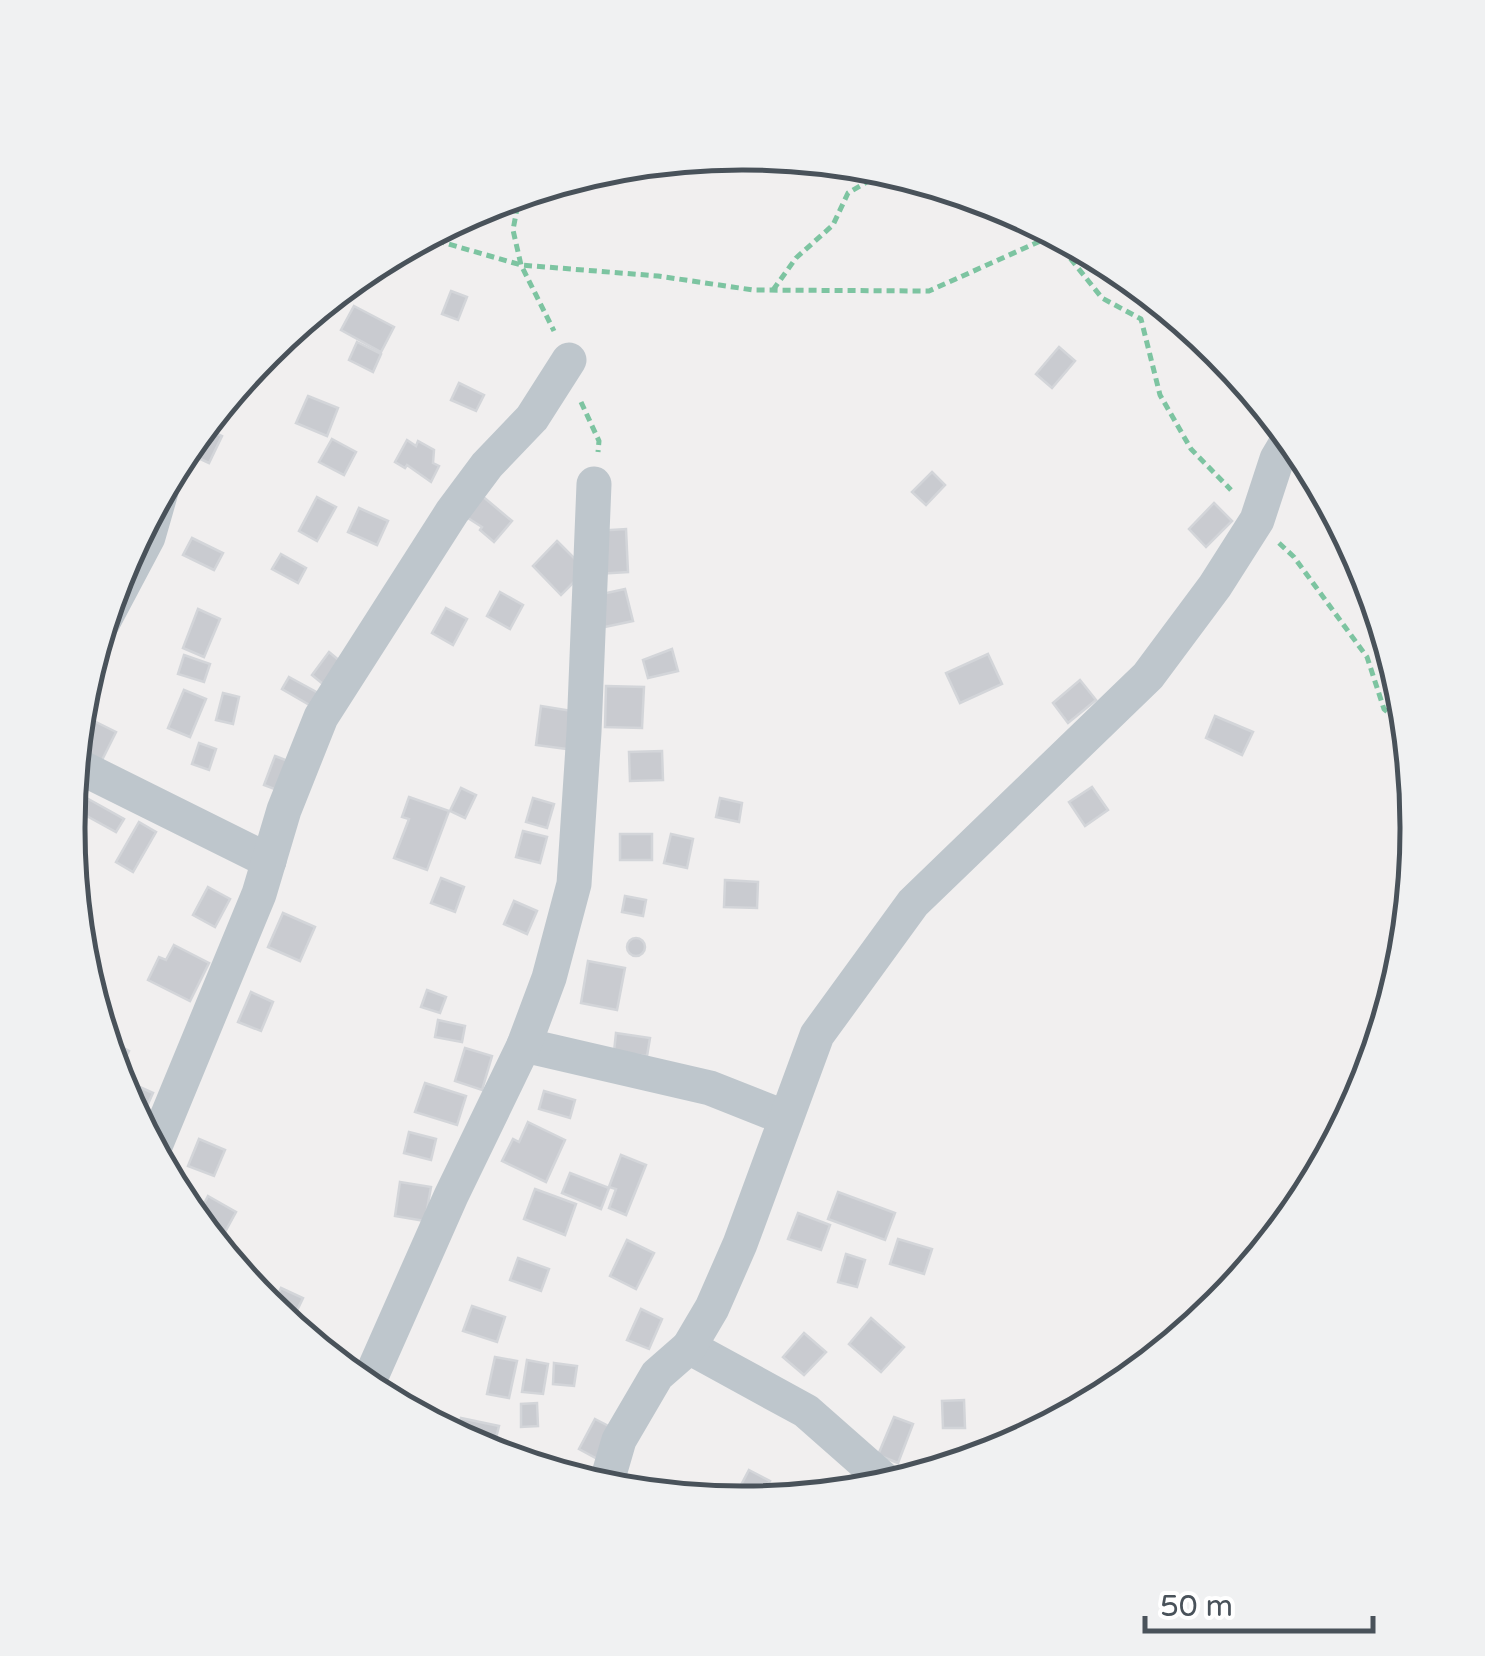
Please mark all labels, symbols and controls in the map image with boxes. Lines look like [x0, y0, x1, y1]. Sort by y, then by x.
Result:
scale bar [1145, 1571, 1372, 1633]
text: 50 m [1160, 1588, 1233, 1625]

